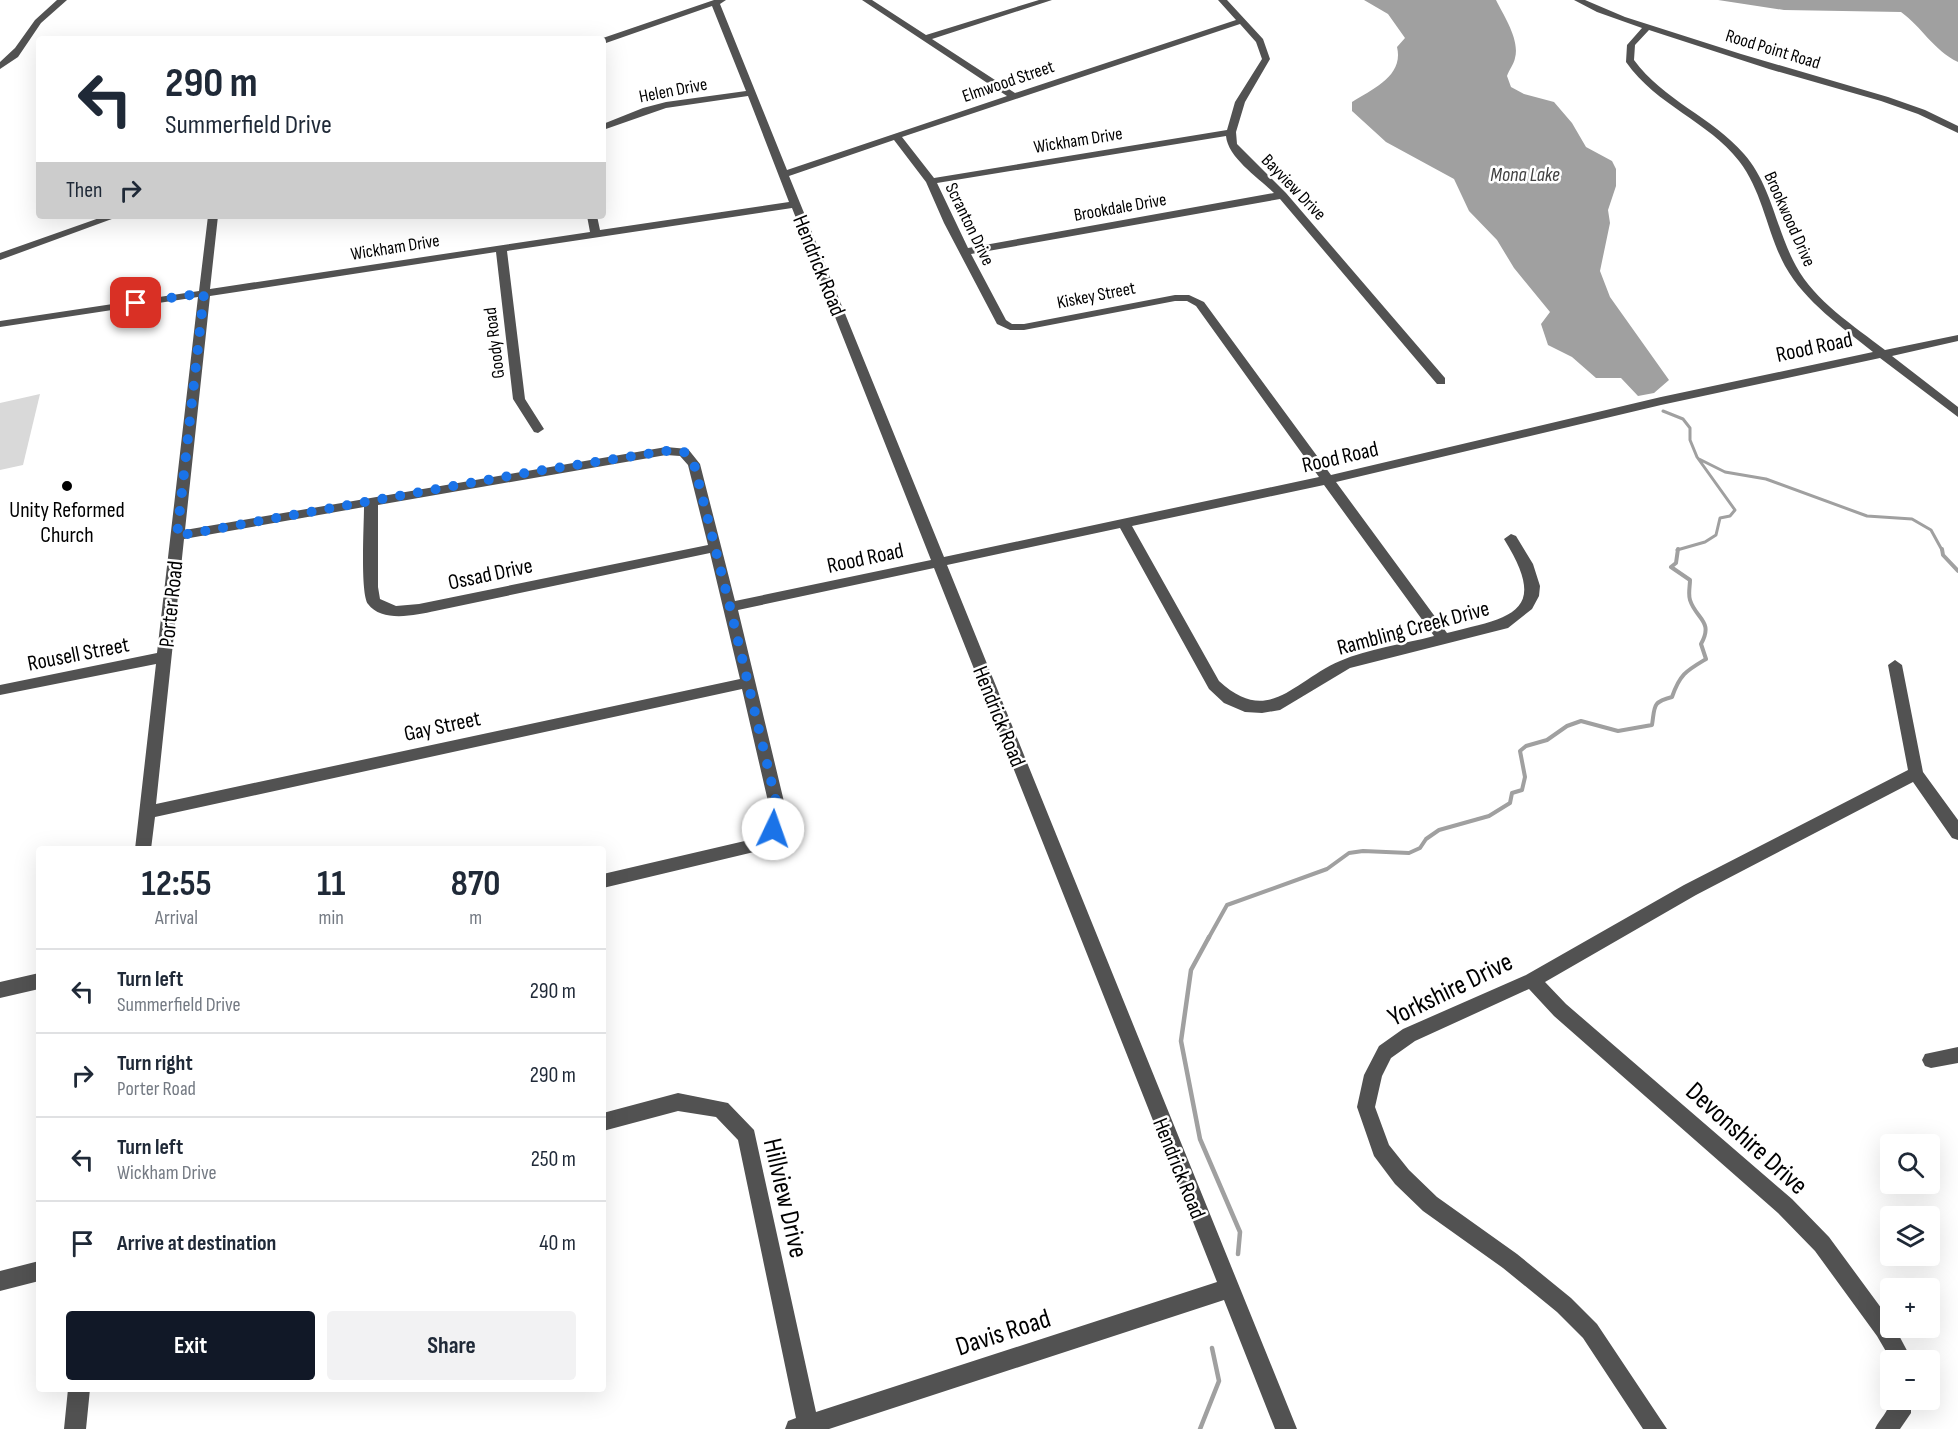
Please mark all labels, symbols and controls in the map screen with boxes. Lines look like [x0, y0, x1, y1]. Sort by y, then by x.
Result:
street label: Rood Point Road [1723, 25, 1823, 74]
street label: Elmwood Street [960, 56, 1057, 107]
text: 290 m [165, 58, 258, 109]
icon: left [66, 60, 144, 138]
street label: Helen Drive [637, 74, 709, 107]
text: Summerfield Drive [165, 109, 332, 141]
street label: Wickham Drive [1032, 123, 1124, 158]
street label: Bayview Drive [1257, 150, 1330, 225]
water label: Mona Lake [1490, 163, 1560, 187]
street label: Brookwood Drive [1759, 169, 1820, 270]
icon: right [114, 174, 147, 207]
text: Then [66, 177, 102, 204]
street label: Scranton Drive [941, 180, 999, 269]
street label: Brookdale Drive [1072, 189, 1168, 226]
street label: Hendrick Road [786, 211, 851, 320]
street label: Wickham Drive [349, 230, 441, 265]
pin [110, 277, 161, 328]
street label: Kiskey Street [1055, 278, 1138, 313]
icon: arrive [119, 286, 152, 319]
street label: Goody Road [480, 306, 509, 380]
street label: Rood Road [1774, 326, 1855, 369]
street label: Rood Road [1300, 436, 1381, 479]
marker: Unity Reformed Church [60, 479, 74, 493]
place label: Unity Reformed Church [9, 497, 125, 549]
street label: Rood Road [825, 537, 906, 580]
street label: Ossad Drive [446, 552, 535, 597]
street label: Porter Road [154, 560, 189, 649]
street label: Rambling Creek Drive [1334, 595, 1492, 662]
street label: Rousell Street [25, 631, 132, 678]
street label: Hendrick Road [966, 662, 1031, 771]
street label: Gay Street [402, 705, 483, 748]
position arrow [741, 797, 805, 861]
text: 12:55 [142, 863, 211, 906]
text: 11 [317, 863, 345, 906]
text: 870 [451, 863, 500, 906]
text: Arrival [155, 906, 198, 930]
text: min [319, 906, 344, 930]
text: m [469, 906, 482, 930]
street label: Yorkshire Drive [1383, 946, 1518, 1034]
text: Turn left [117, 966, 183, 993]
icon: left [66, 975, 99, 1008]
text: 290 m [530, 978, 576, 1005]
text: Summerfield Drive [117, 993, 241, 1017]
text: Turn right [117, 1050, 193, 1077]
icon: right [66, 1059, 99, 1092]
text: 290 m [530, 1062, 576, 1089]
street label: Devonshire Drive [1679, 1076, 1814, 1202]
text: Porter Road [117, 1077, 196, 1101]
street label: Hendrick Road [1146, 1114, 1211, 1223]
text: Turn left [117, 1134, 183, 1161]
map controls [1880, 1134, 1940, 1410]
button: search [1880, 1134, 1940, 1194]
street label: Hillview Drive [756, 1135, 814, 1261]
icon: left [66, 1143, 99, 1176]
text: 250 m [531, 1146, 576, 1173]
text: Wickham Drive [117, 1161, 217, 1185]
button: layers [1880, 1206, 1940, 1266]
icon: arrive [66, 1227, 99, 1260]
text: Arrive at destination [117, 1230, 276, 1257]
text: 40 m [539, 1230, 576, 1257]
button: + [1880, 1278, 1940, 1338]
street label: Davis Road [952, 1303, 1055, 1363]
button: Exit [66, 1311, 315, 1380]
button: Share [327, 1311, 576, 1380]
button: − [1880, 1350, 1940, 1410]

